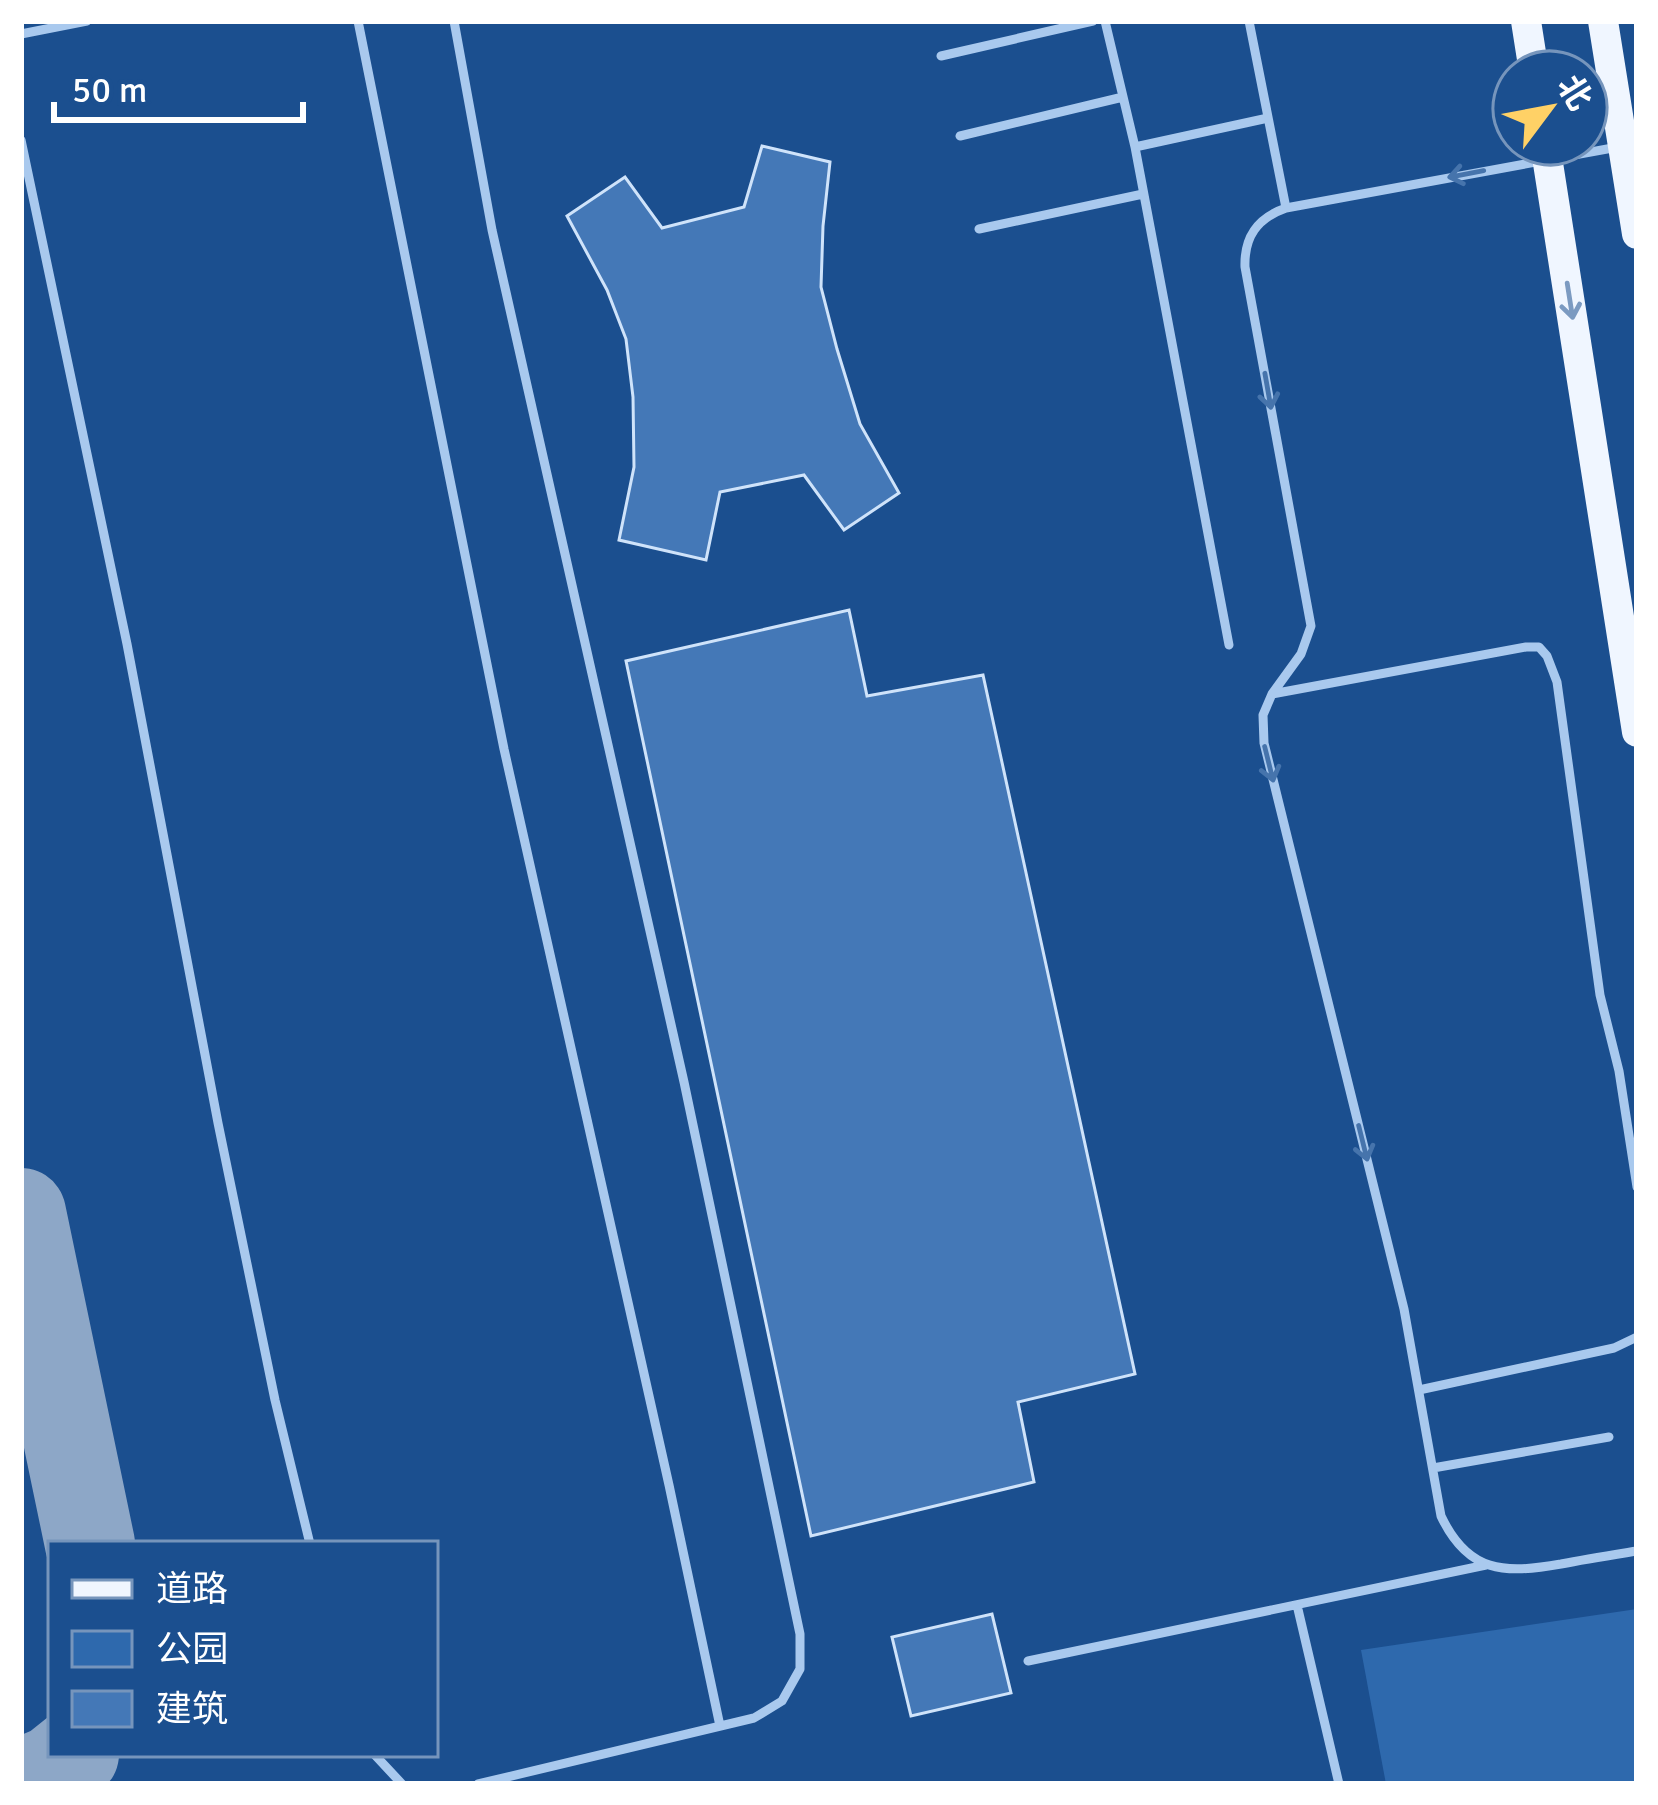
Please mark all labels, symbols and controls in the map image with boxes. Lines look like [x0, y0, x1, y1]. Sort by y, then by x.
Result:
scale bar [54, 48, 303, 122]
north arrow [1490, 48, 1610, 168]
text: 50 m [72, 68, 148, 113]
text: 北 [1548, 68, 1600, 118]
one-way arrow [1448, 164, 1487, 186]
one-way arrow [1559, 281, 1582, 320]
one-way arrow [1258, 371, 1280, 410]
one-way arrow [1259, 744, 1282, 782]
one-way arrow [1353, 1123, 1375, 1161]
legend [48, 1541, 438, 1757]
text: 道路 [156, 1567, 228, 1612]
text: 公园 [156, 1627, 228, 1672]
text: 建筑 [156, 1687, 228, 1732]

